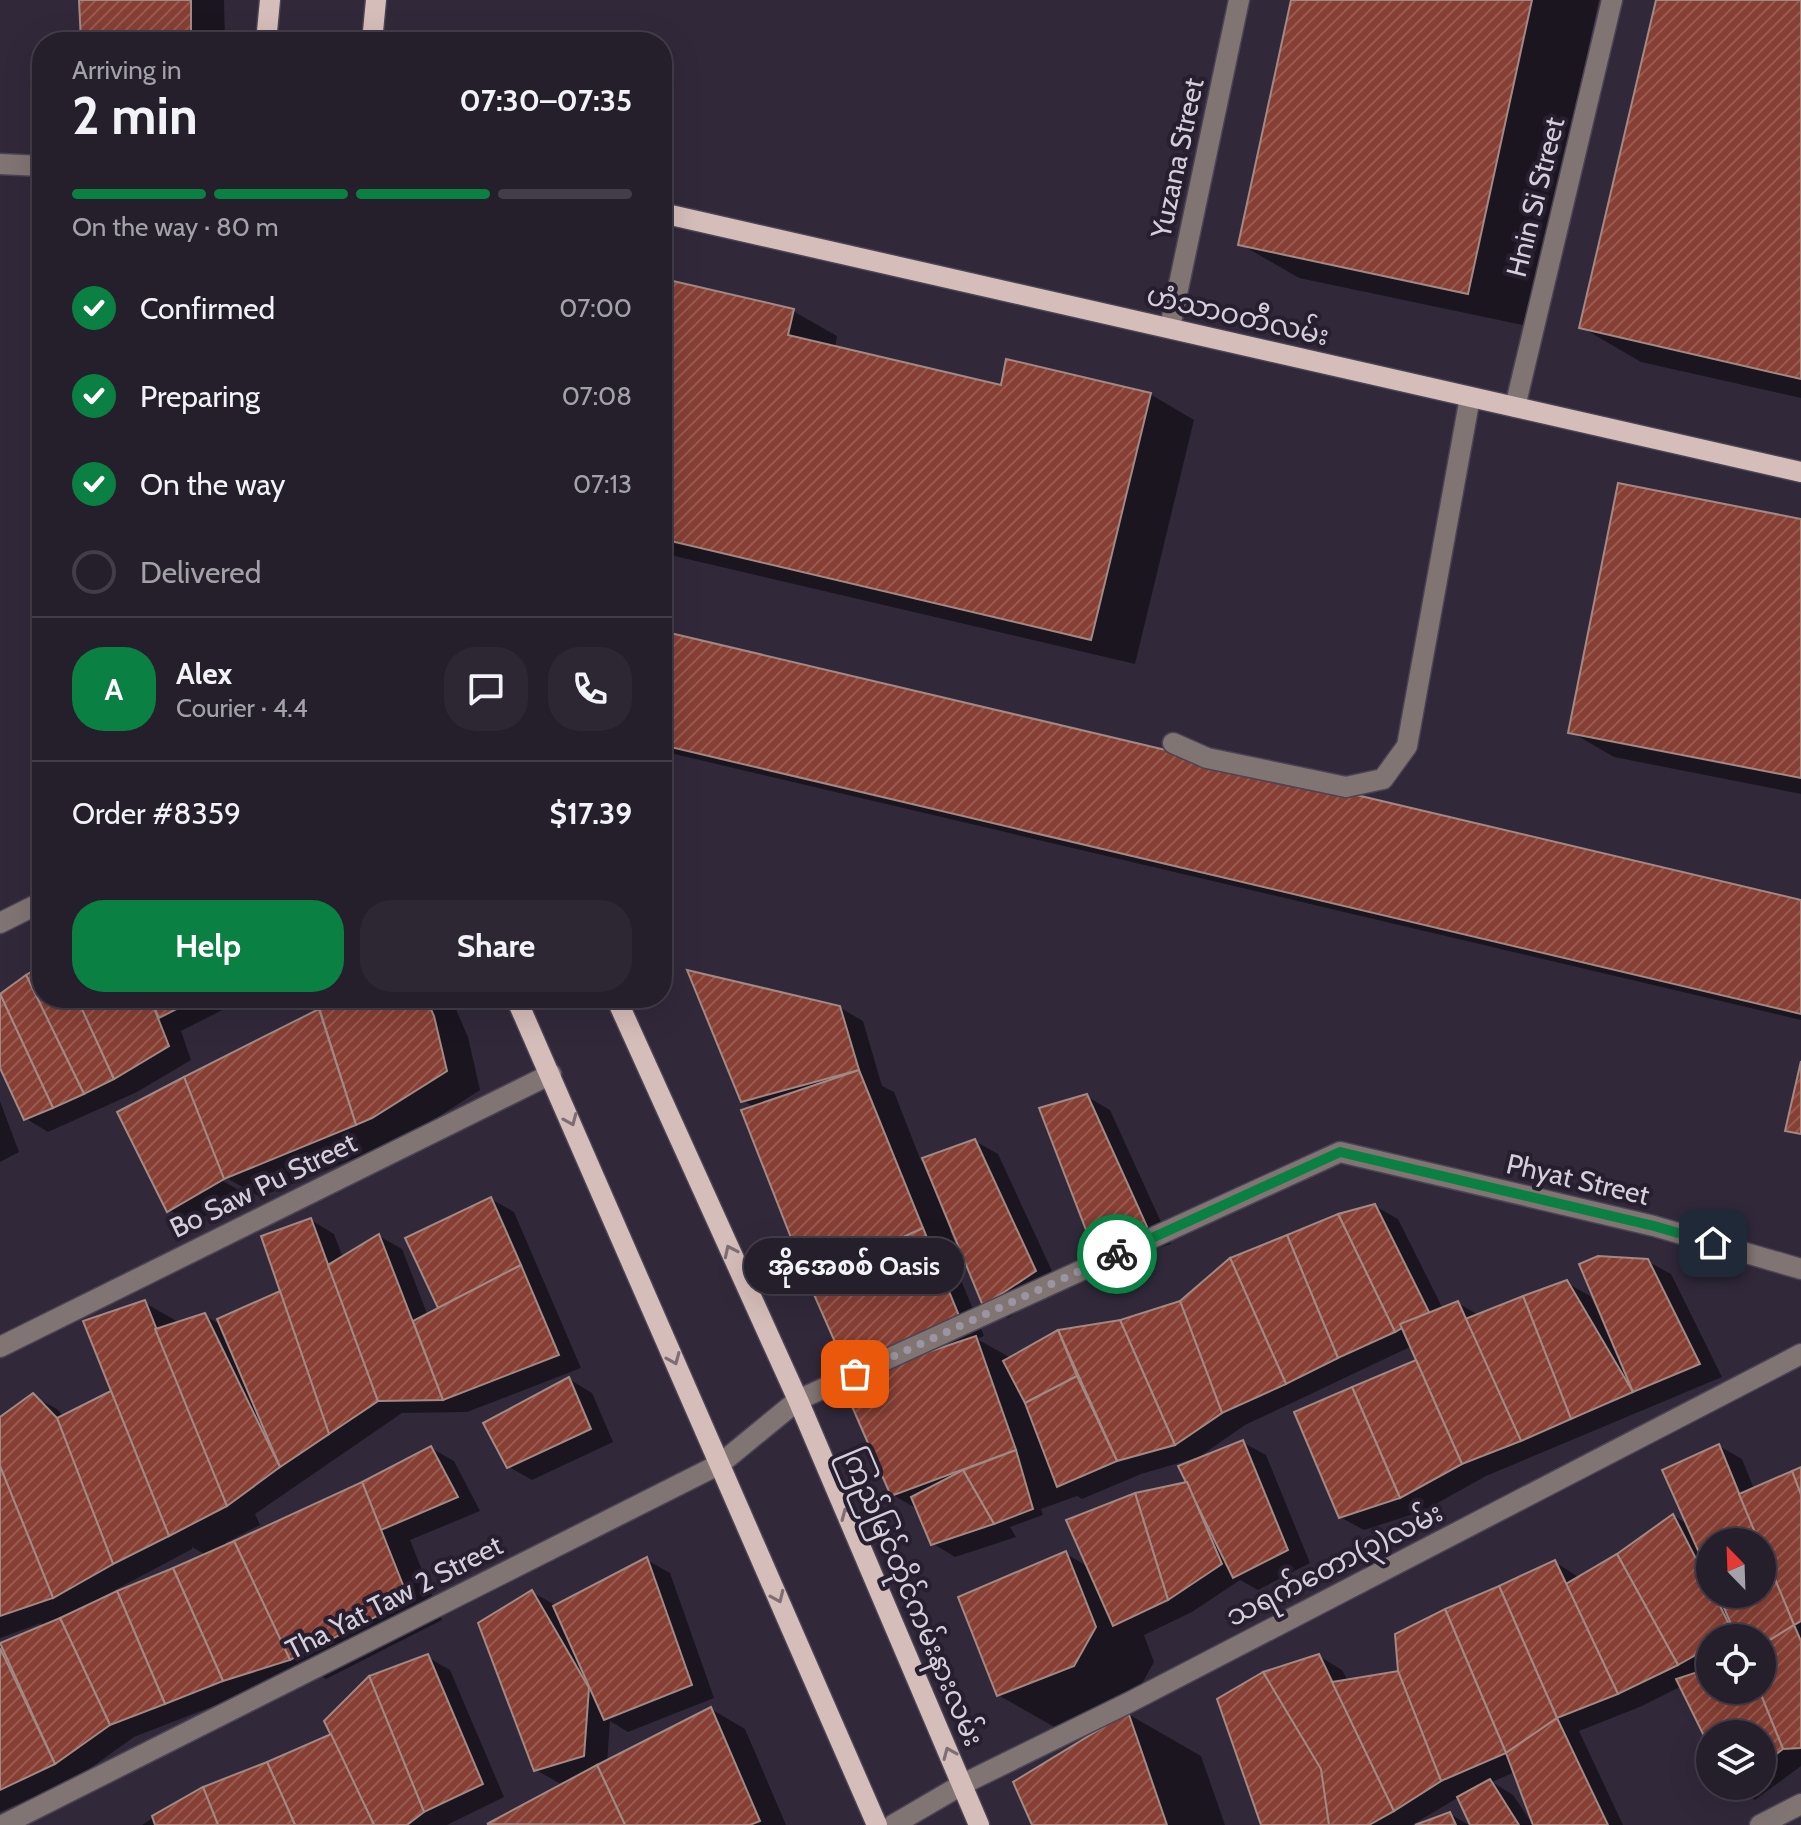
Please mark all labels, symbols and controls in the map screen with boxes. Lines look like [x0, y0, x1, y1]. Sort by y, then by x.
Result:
text: Arriving in [72, 54, 182, 86]
street label: Yuzana Street [1143, 75, 1211, 242]
text: 07:30–07:35 [459, 82, 632, 119]
text: 2 min [72, 84, 198, 147]
street label: Hnin Si Street [1499, 114, 1571, 280]
text: On the way · 80 m [72, 211, 279, 243]
street label: ဟံသာဝတီလမ်း [1143, 277, 1333, 353]
icon: check [72, 286, 116, 330]
text: Confirmed [140, 290, 275, 327]
text: 07:00 [559, 292, 632, 324]
icon: check [72, 374, 116, 418]
text: Preparing [140, 378, 260, 415]
text: 07:08 [562, 380, 632, 412]
icon: check [72, 462, 116, 506]
text: On the way [140, 466, 285, 503]
text: 07:13 [573, 468, 632, 500]
text: Delivered [140, 554, 261, 591]
button: chat [444, 647, 528, 731]
button: phone [548, 647, 632, 731]
text: Alex [176, 655, 232, 692]
text: A [105, 671, 123, 708]
text: Courier · 4.4 [176, 692, 308, 724]
text: Order #8359 [72, 795, 241, 832]
text: $17.39 [550, 795, 632, 832]
button: Help [72, 900, 344, 992]
button: Share [360, 900, 632, 992]
one-way arrow [562, 1112, 578, 1126]
street label: Bo Saw Pu Street [164, 1125, 362, 1245]
street label: Phyat Street [1503, 1146, 1653, 1212]
pin [1679, 1209, 1747, 1277]
courier [1077, 1214, 1157, 1294]
icon: home [1691, 1221, 1735, 1265]
icon: bike [1095, 1232, 1139, 1276]
callout: အိုအေစစ် Oasis [745, 1238, 965, 1294]
one-way arrow [724, 1245, 740, 1259]
text: အိုအေစစ် Oasis [768, 1250, 940, 1282]
pin [821, 1340, 889, 1408]
one-way arrow [665, 1351, 681, 1365]
icon: bag [833, 1352, 877, 1396]
street label: ကြည်မြင်တိုင်ကမ်းနားလမ်း [829, 1442, 992, 1754]
street label: သရက်တော(၃)လမ်း [1219, 1494, 1451, 1639]
one-way arrow [840, 1508, 856, 1522]
street label: Tha Yat Taw 2 Street [280, 1528, 508, 1666]
north arrow [1696, 1528, 1776, 1608]
map controls [1696, 1528, 1776, 1800]
one-way arrow [768, 1589, 784, 1604]
button: locate [1696, 1624, 1776, 1704]
button: layers [1696, 1720, 1776, 1800]
one-way arrow [943, 1747, 959, 1761]

